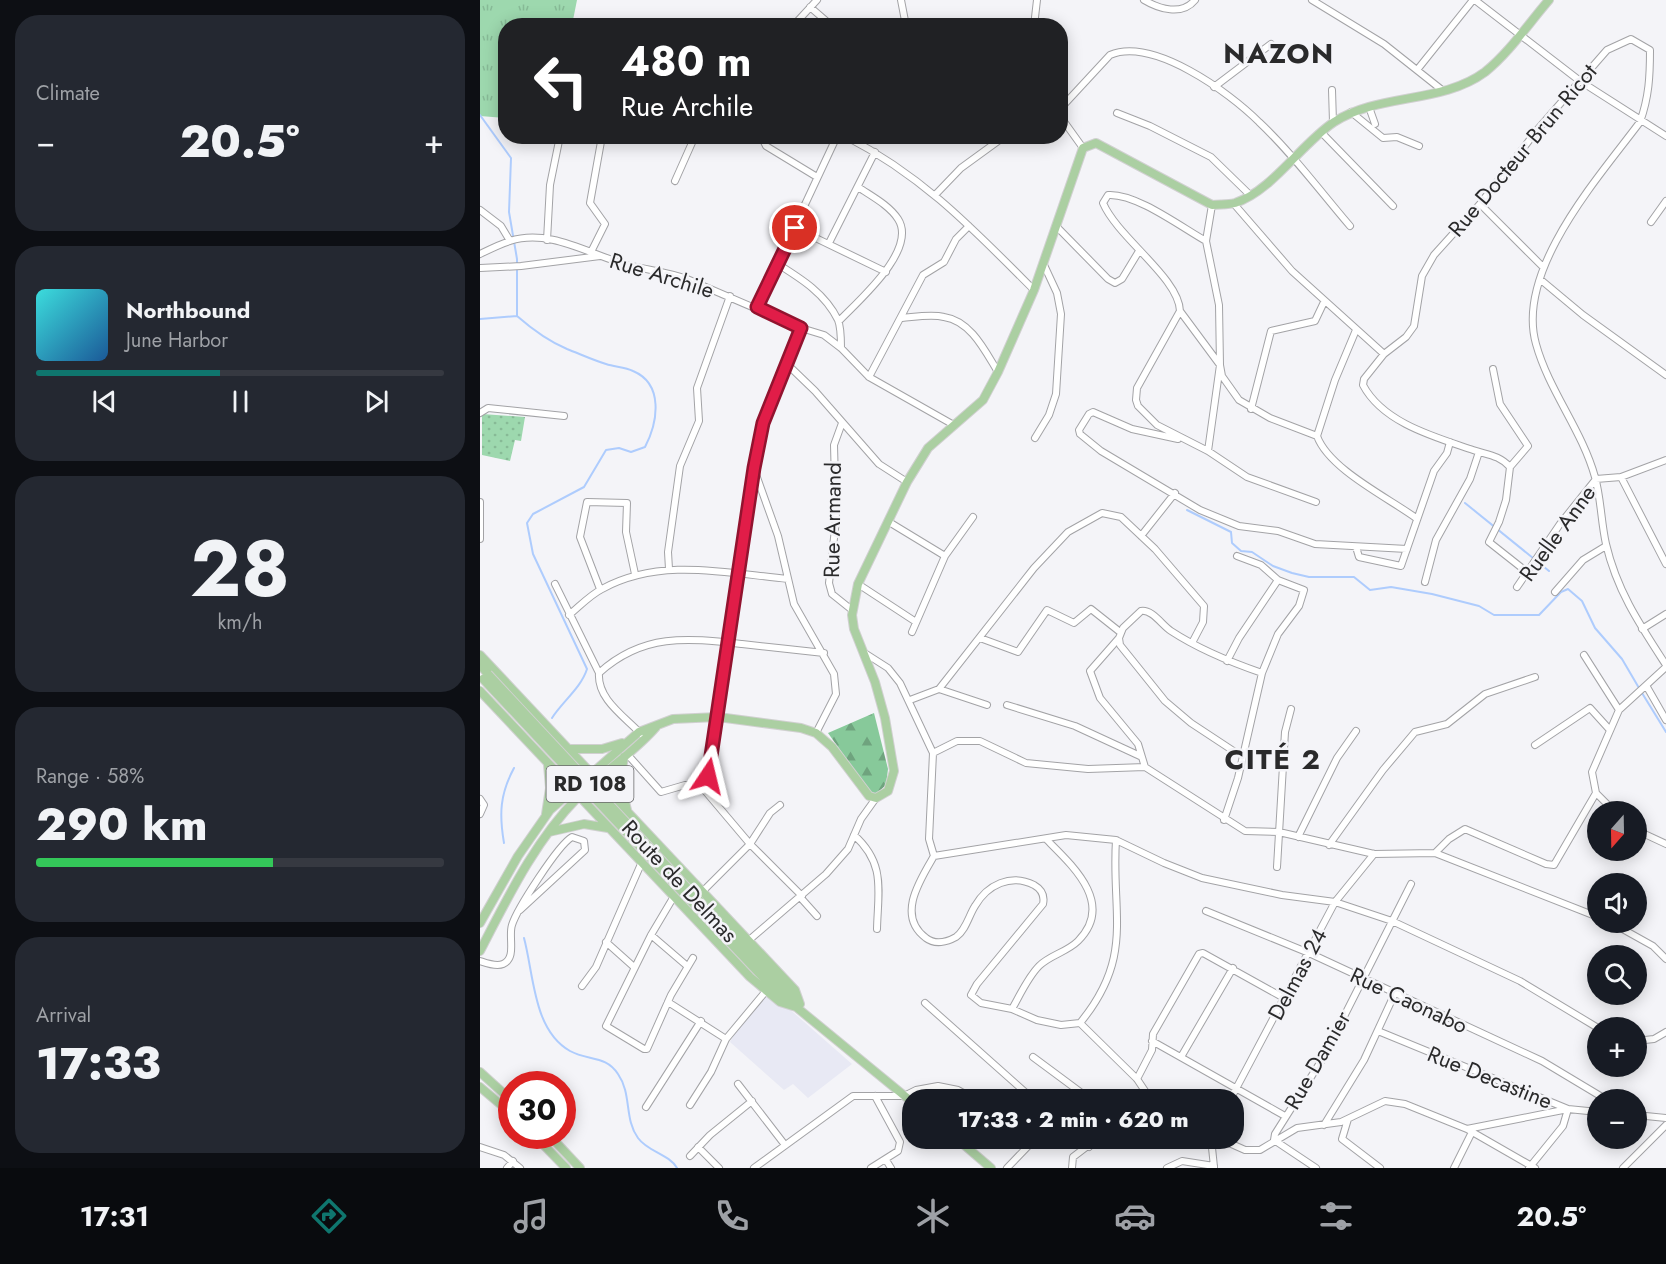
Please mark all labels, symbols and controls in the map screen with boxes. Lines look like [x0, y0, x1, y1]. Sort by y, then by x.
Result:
text: 480 m [621, 31, 752, 92]
district label: NAZON [1223, 33, 1335, 74]
icon: left [522, 42, 600, 120]
street label: Rue Docteur Brun Ricot [1440, 56, 1604, 243]
text: Climate [36, 79, 100, 108]
text: Rue Archile [621, 87, 753, 126]
text: 20.5° [180, 109, 300, 174]
text: − [36, 118, 55, 165]
text: + [424, 118, 444, 165]
pin [769, 202, 820, 253]
icon: arrive [778, 211, 811, 244]
street label: Rue Archile [606, 244, 718, 306]
text: Northbound [126, 294, 250, 326]
text: June Harbor [126, 326, 228, 355]
icon: previous [88, 385, 121, 418]
icon: pause [224, 385, 257, 418]
icon: next [360, 385, 393, 418]
street label: Rue Armand [815, 462, 849, 578]
street label: Ruelle Anne [1511, 478, 1603, 588]
text: 28 [190, 513, 290, 625]
text: km/h [217, 608, 263, 637]
district label: CITÉ 2 [1225, 739, 1321, 780]
position arrow [676, 744, 740, 808]
text: Range · 58% [36, 762, 144, 791]
road number: RD 108 [546, 766, 634, 802]
text: 290 km [36, 792, 207, 857]
north arrow [1587, 801, 1647, 861]
map controls [1587, 801, 1647, 1149]
street label: Route de Delmas [615, 812, 746, 950]
button: sound [1587, 873, 1647, 933]
street label: Delmas 24 [1259, 922, 1335, 1026]
button: search [1587, 945, 1647, 1005]
street label: Rue Caonabo [1345, 959, 1473, 1041]
text: Arrival [36, 1001, 91, 1030]
street label: Rue Damier [1276, 1004, 1358, 1115]
button: + [1587, 1017, 1647, 1077]
text: 17:33 [36, 1031, 161, 1096]
street label: Rue Decastine [1423, 1037, 1557, 1117]
speed limit sign: 30 [498, 1071, 576, 1149]
button: − [1587, 1089, 1647, 1149]
text: 17:33 · 2 min · 620 m [957, 1103, 1189, 1135]
icon: directions [308, 1195, 350, 1237]
icon: music [510, 1195, 552, 1237]
icon: phone [711, 1195, 753, 1237]
icon: climate [912, 1195, 954, 1237]
icon: car [1114, 1195, 1156, 1237]
icon: filters [1315, 1195, 1357, 1237]
text: 17:31 [80, 1197, 149, 1236]
text: 20.5° [1517, 1197, 1586, 1236]

